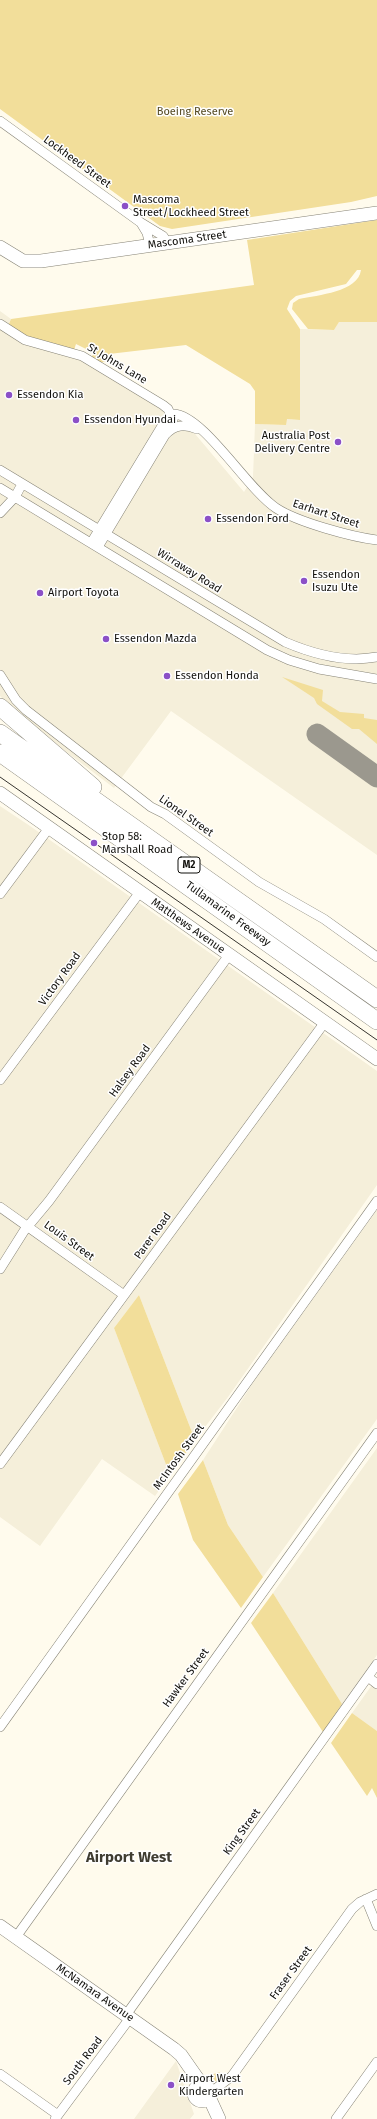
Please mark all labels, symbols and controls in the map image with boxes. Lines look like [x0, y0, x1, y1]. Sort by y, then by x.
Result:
park label: Boeing Reserve [157, 105, 233, 119]
street label: Lockheed Street [41, 133, 113, 191]
place label: Mascoma Street/Lockheed Street [133, 193, 249, 219]
marker: Mascoma Street/Lockheed Street [120, 201, 130, 211]
street label: Mascoma Street [147, 228, 227, 252]
street label: St Johns Lane [85, 341, 149, 387]
place label: Essendon Kia [17, 388, 83, 402]
marker: Essendon Kia [4, 390, 14, 400]
place label: Essendon Hyundai [84, 413, 176, 427]
marker: Essendon Hyundai [71, 415, 81, 425]
place label: Australia Post Delivery Centre [254, 429, 330, 455]
marker: Australia Post Delivery Centre [333, 437, 343, 447]
street label: Earhart Street [291, 497, 361, 531]
place label: Essendon Ford [216, 512, 289, 526]
marker: Essendon Ford [203, 514, 213, 524]
street label: Wirraway Road [154, 546, 224, 596]
place label: Essendon Isuzu Ute [312, 568, 360, 594]
marker: Essendon Isuzu Ute [299, 576, 309, 586]
place label: Airport Toyota [48, 586, 119, 600]
marker: Airport Toyota [35, 588, 45, 598]
place label: Essendon Mazda [114, 632, 197, 646]
marker: Essendon Mazda [101, 634, 111, 644]
place label: Essendon Honda [175, 669, 259, 683]
marker: Essendon Honda [162, 671, 172, 681]
street label: Lionel Street [156, 792, 216, 840]
place label: Stop 58: Marshall Road [102, 830, 173, 856]
marker: Stop 58: Marshall Road [89, 838, 99, 848]
road number: M2 [178, 857, 200, 873]
street label: Tullamarine Freeway [183, 879, 273, 949]
street label: Matthews Avenue [148, 896, 228, 956]
street label: Victory Road [36, 950, 84, 1008]
street label: Halsey Road [107, 1042, 153, 1100]
street label: Parer Road [132, 1210, 174, 1262]
street label: Louis Street [41, 1218, 97, 1264]
street label: McIntosh Street [151, 1422, 207, 1492]
street label: Hawker Street [160, 1646, 212, 1710]
street label: King Street [221, 1806, 263, 1858]
district label: Airport West [86, 1849, 172, 1867]
street label: Fraser Street [267, 1944, 315, 2002]
street label: McNamara Avenue [54, 1961, 136, 2025]
street label: South Road [60, 2034, 106, 2088]
place label: Airport West Kindergarten [179, 2072, 244, 2098]
marker: Airport West Kindergarten [166, 2080, 176, 2090]

